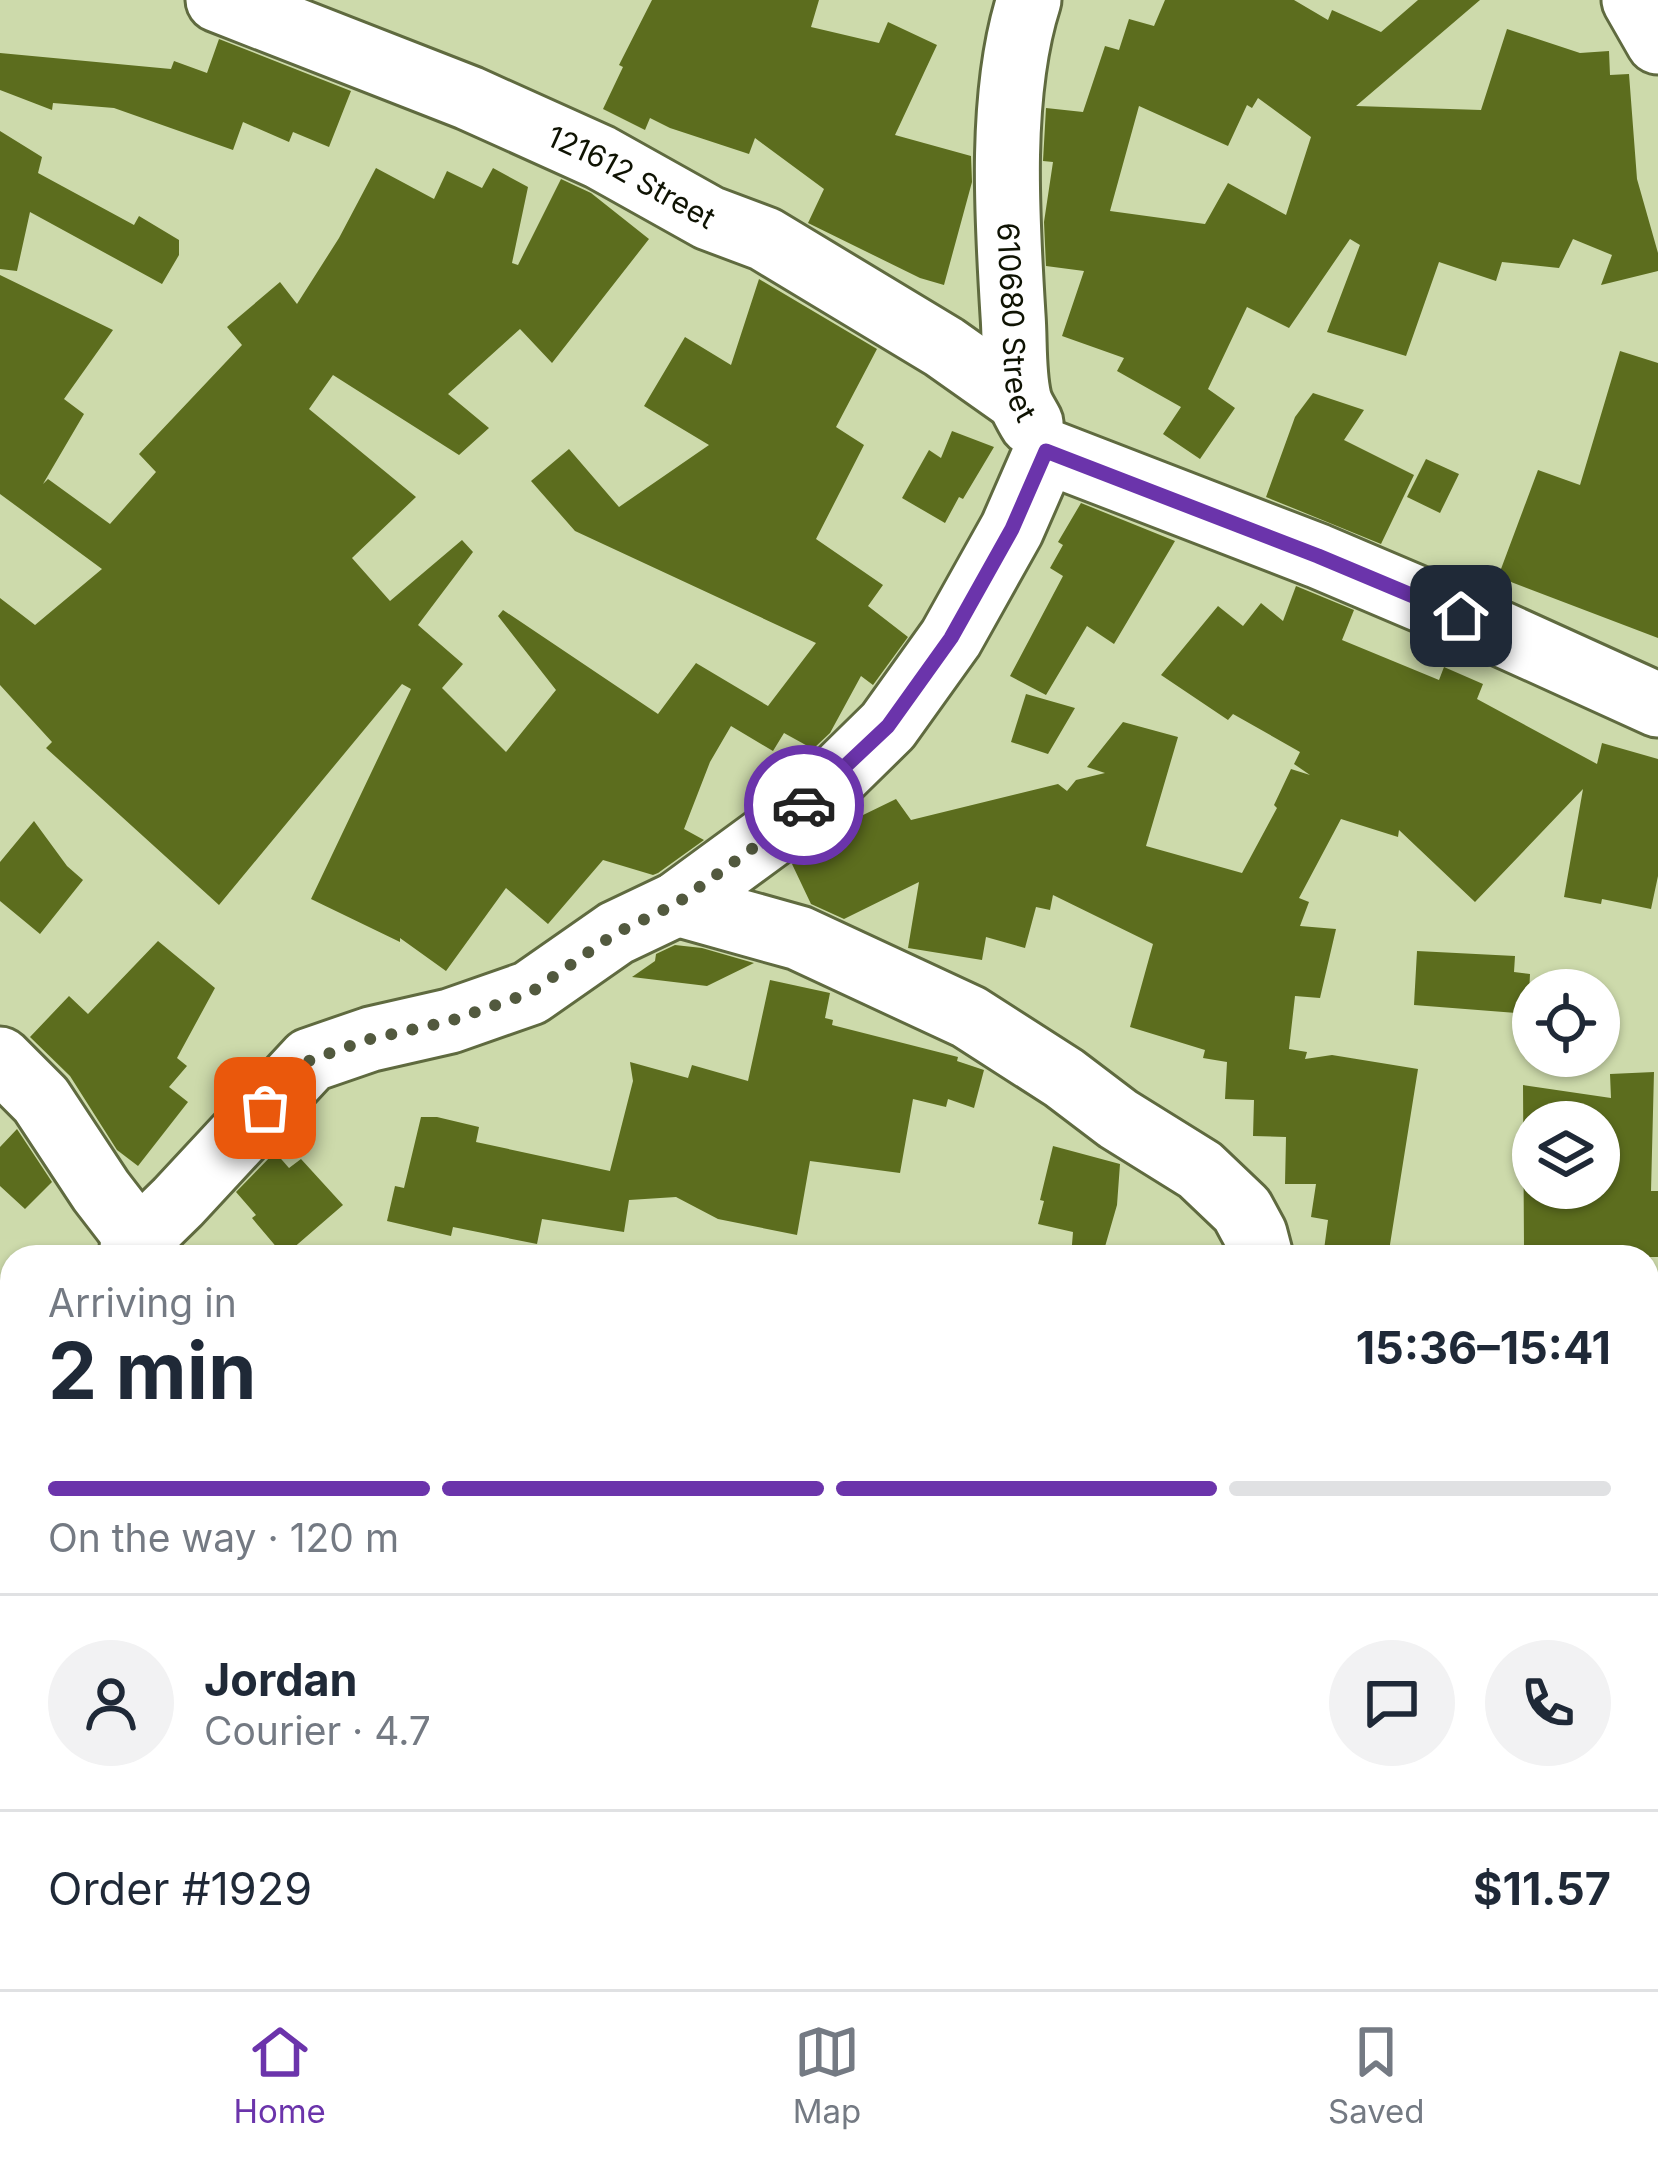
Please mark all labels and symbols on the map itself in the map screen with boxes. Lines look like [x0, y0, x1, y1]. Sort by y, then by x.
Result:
street label: 121612 Street [542, 118, 722, 236]
street label: 610680 Street [990, 222, 1044, 428]
pin [1410, 565, 1512, 667]
courier [744, 745, 864, 865]
pin [214, 1057, 316, 1159]

